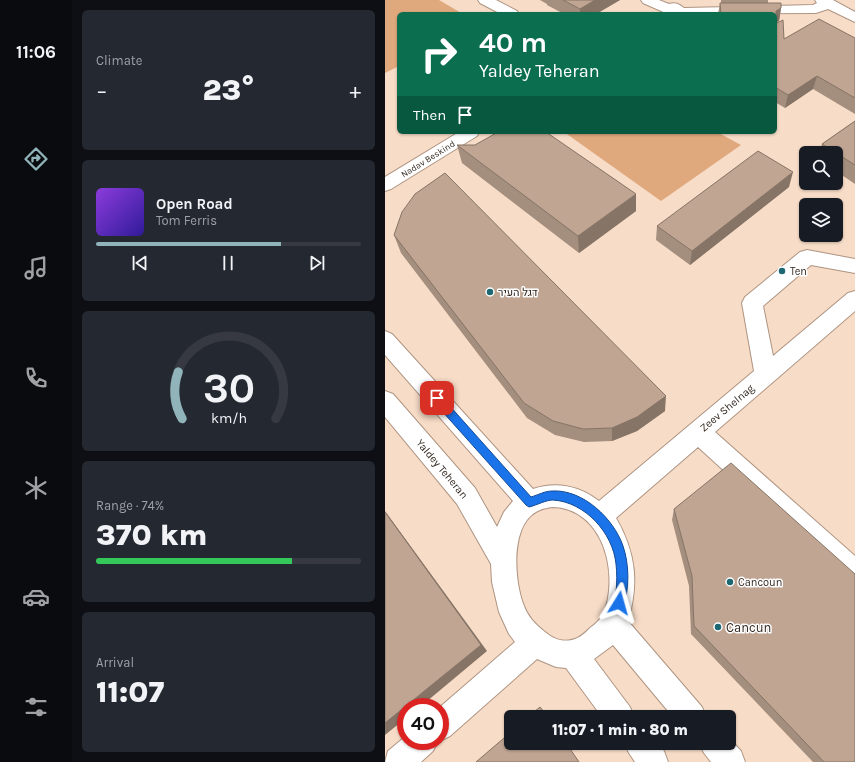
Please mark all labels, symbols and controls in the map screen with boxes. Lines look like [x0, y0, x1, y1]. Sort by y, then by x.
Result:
text: 40 m [479, 26, 547, 59]
icon: right [413, 28, 465, 80]
text: 11:06 [16, 41, 56, 63]
text: Climate [96, 53, 142, 68]
text: Yaldey Teheran [479, 60, 600, 82]
text: 23° [203, 72, 254, 108]
text: − [96, 78, 108, 104]
text: + [349, 78, 361, 104]
icon: arrive [454, 104, 476, 126]
text: Then [413, 106, 446, 124]
street label: Nadav Beskind [399, 138, 457, 180]
icon: directions [22, 145, 50, 173]
map controls [799, 146, 843, 242]
button: search [799, 146, 843, 190]
text: Open Road [156, 195, 233, 213]
button: layers [799, 198, 843, 242]
text: Tom Ferris [156, 213, 217, 228]
icon: previous [129, 252, 151, 274]
icon: pause [217, 252, 239, 274]
icon: next [306, 252, 328, 274]
icon: music [22, 254, 50, 282]
place label: Ten [790, 265, 807, 278]
marker: Ten [777, 266, 787, 276]
place label: דגל העיר [498, 286, 538, 299]
marker: דגל העיר [485, 287, 495, 297]
icon: phone [22, 364, 50, 392]
text: 30 [202, 364, 255, 412]
pin [420, 381, 454, 415]
street label: Zeev Shelnag [697, 381, 757, 434]
icon: arrive [426, 387, 448, 409]
text: km/h [210, 410, 247, 427]
street label: Yaldey Teheran [413, 437, 471, 501]
icon: climate [22, 474, 50, 502]
text: Range · 74% [96, 498, 164, 513]
text: 370 km [96, 517, 207, 553]
place label: Cancoun [738, 576, 782, 589]
marker: Cancoun [725, 577, 735, 587]
position arrow [598, 582, 640, 624]
icon: car [22, 583, 50, 611]
place label: Cancun [726, 620, 771, 635]
marker: Cancun [713, 622, 723, 632]
text: Arrival [96, 655, 134, 670]
text: 11:07 [96, 674, 164, 710]
icon: filters [22, 693, 50, 721]
speed limit sign: 40 [397, 698, 449, 750]
text: 11:07 · 1 min · 80 m [552, 721, 688, 739]

